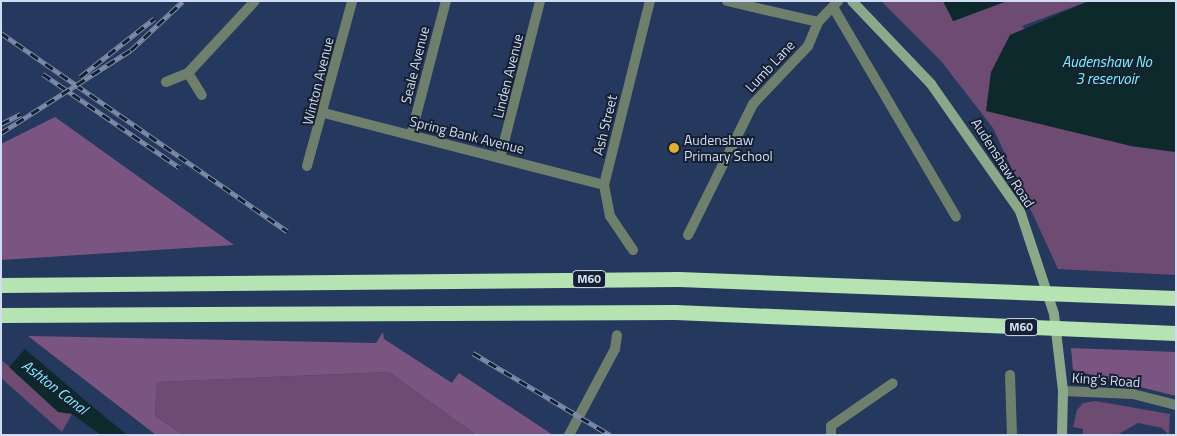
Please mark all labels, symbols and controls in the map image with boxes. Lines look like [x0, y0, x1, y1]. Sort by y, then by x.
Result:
street label: Seale Avenue [397, 25, 433, 105]
street label: Linden Avenue [489, 32, 527, 120]
street label: Winton Avenue [299, 35, 337, 127]
street label: Lumb Lane [742, 37, 798, 95]
water label: Audenshaw No 3 reservoir [1062, 52, 1152, 87]
street label: Ash Street [589, 93, 621, 157]
street label: Spring Bank Avenue [408, 113, 526, 157]
street label: Audenshaw Road [968, 115, 1038, 211]
place label: Audenshaw Primary School [684, 132, 773, 164]
marker: Audenshaw Primary School [668, 142, 680, 154]
road number: M60 [572, 270, 606, 288]
road number: M60 [1004, 318, 1038, 337]
water label: Ashton Canal [19, 356, 91, 418]
street label: King's Road [1071, 369, 1141, 391]

